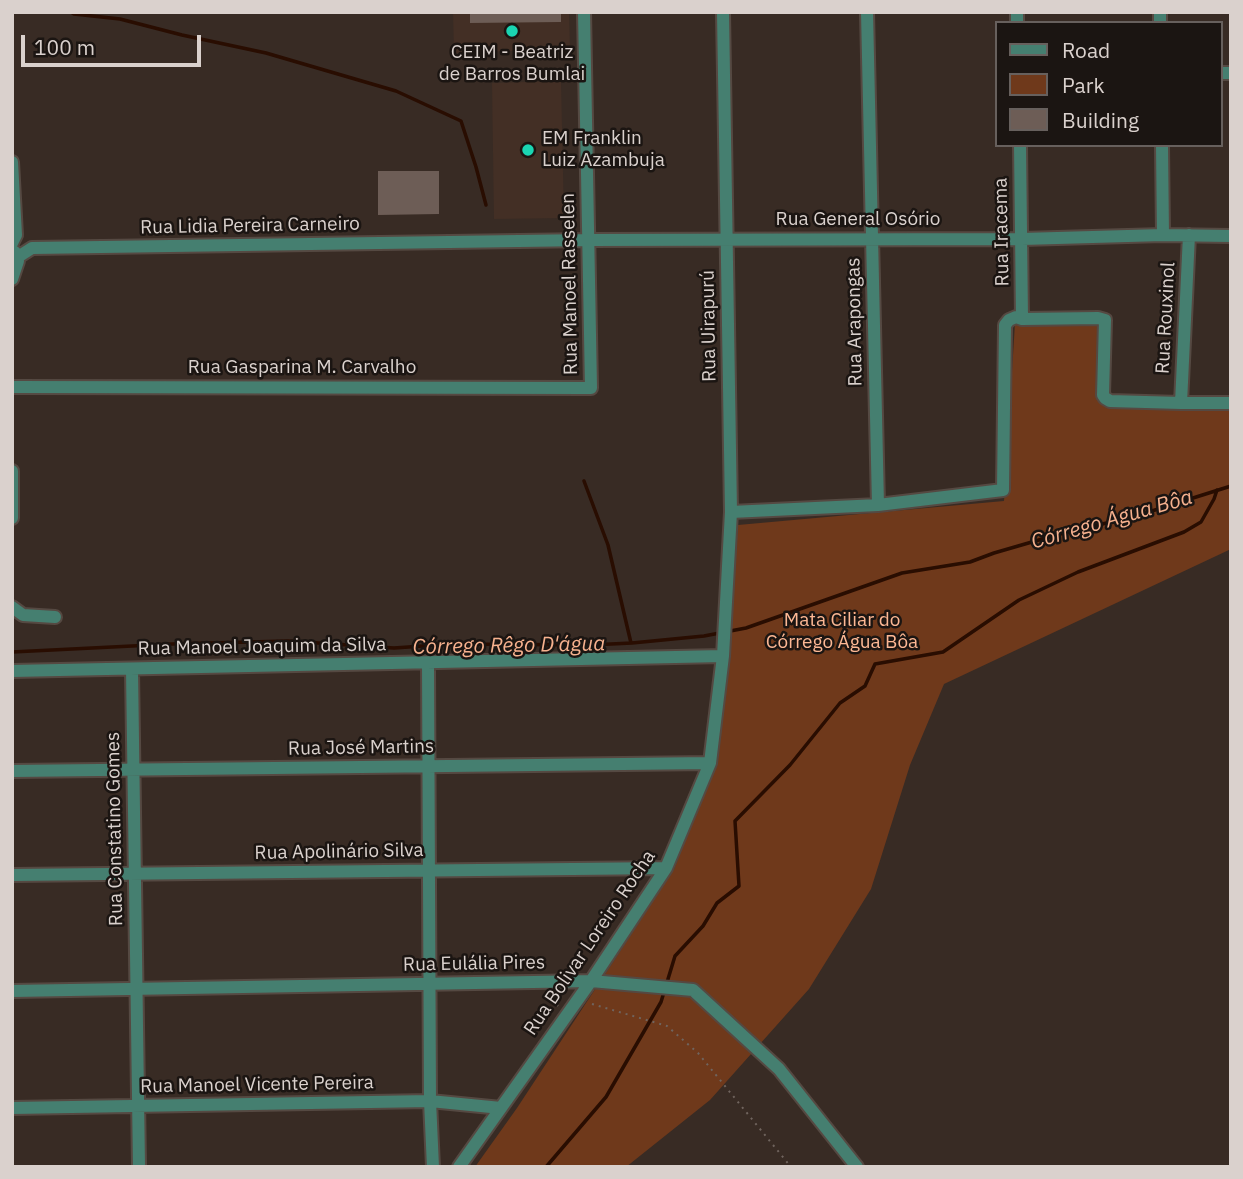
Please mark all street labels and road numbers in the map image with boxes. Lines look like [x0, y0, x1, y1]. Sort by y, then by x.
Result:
street label: Rua Iracema [990, 177, 1014, 287]
street label: Rua Manoel Rasselen [557, 193, 583, 375]
street label: Rua General Osório [776, 209, 940, 231]
street label: Rua Lidia Pereira Carneiro [140, 213, 360, 239]
street label: Rua Arapongas [842, 257, 868, 387]
street label: Rua Rouxinol [1152, 262, 1180, 374]
street label: Rua Uirapurú [697, 270, 721, 382]
street label: Rua Gasparina M. Carvalho [188, 357, 416, 379]
street label: Rua Manoel Joaquim da Silva [138, 633, 386, 661]
street label: Rua Constatino Gomes [102, 732, 128, 926]
street label: Rua José Martins [288, 735, 434, 761]
street label: Rua Apolinário Silva [254, 839, 424, 865]
street label: Rua Bolivar Loreiro Rocha [519, 846, 661, 1040]
street label: Rua Eulália Pires [403, 951, 545, 977]
street label: Rua Manoel Vicente Pereira [140, 1072, 374, 1098]

